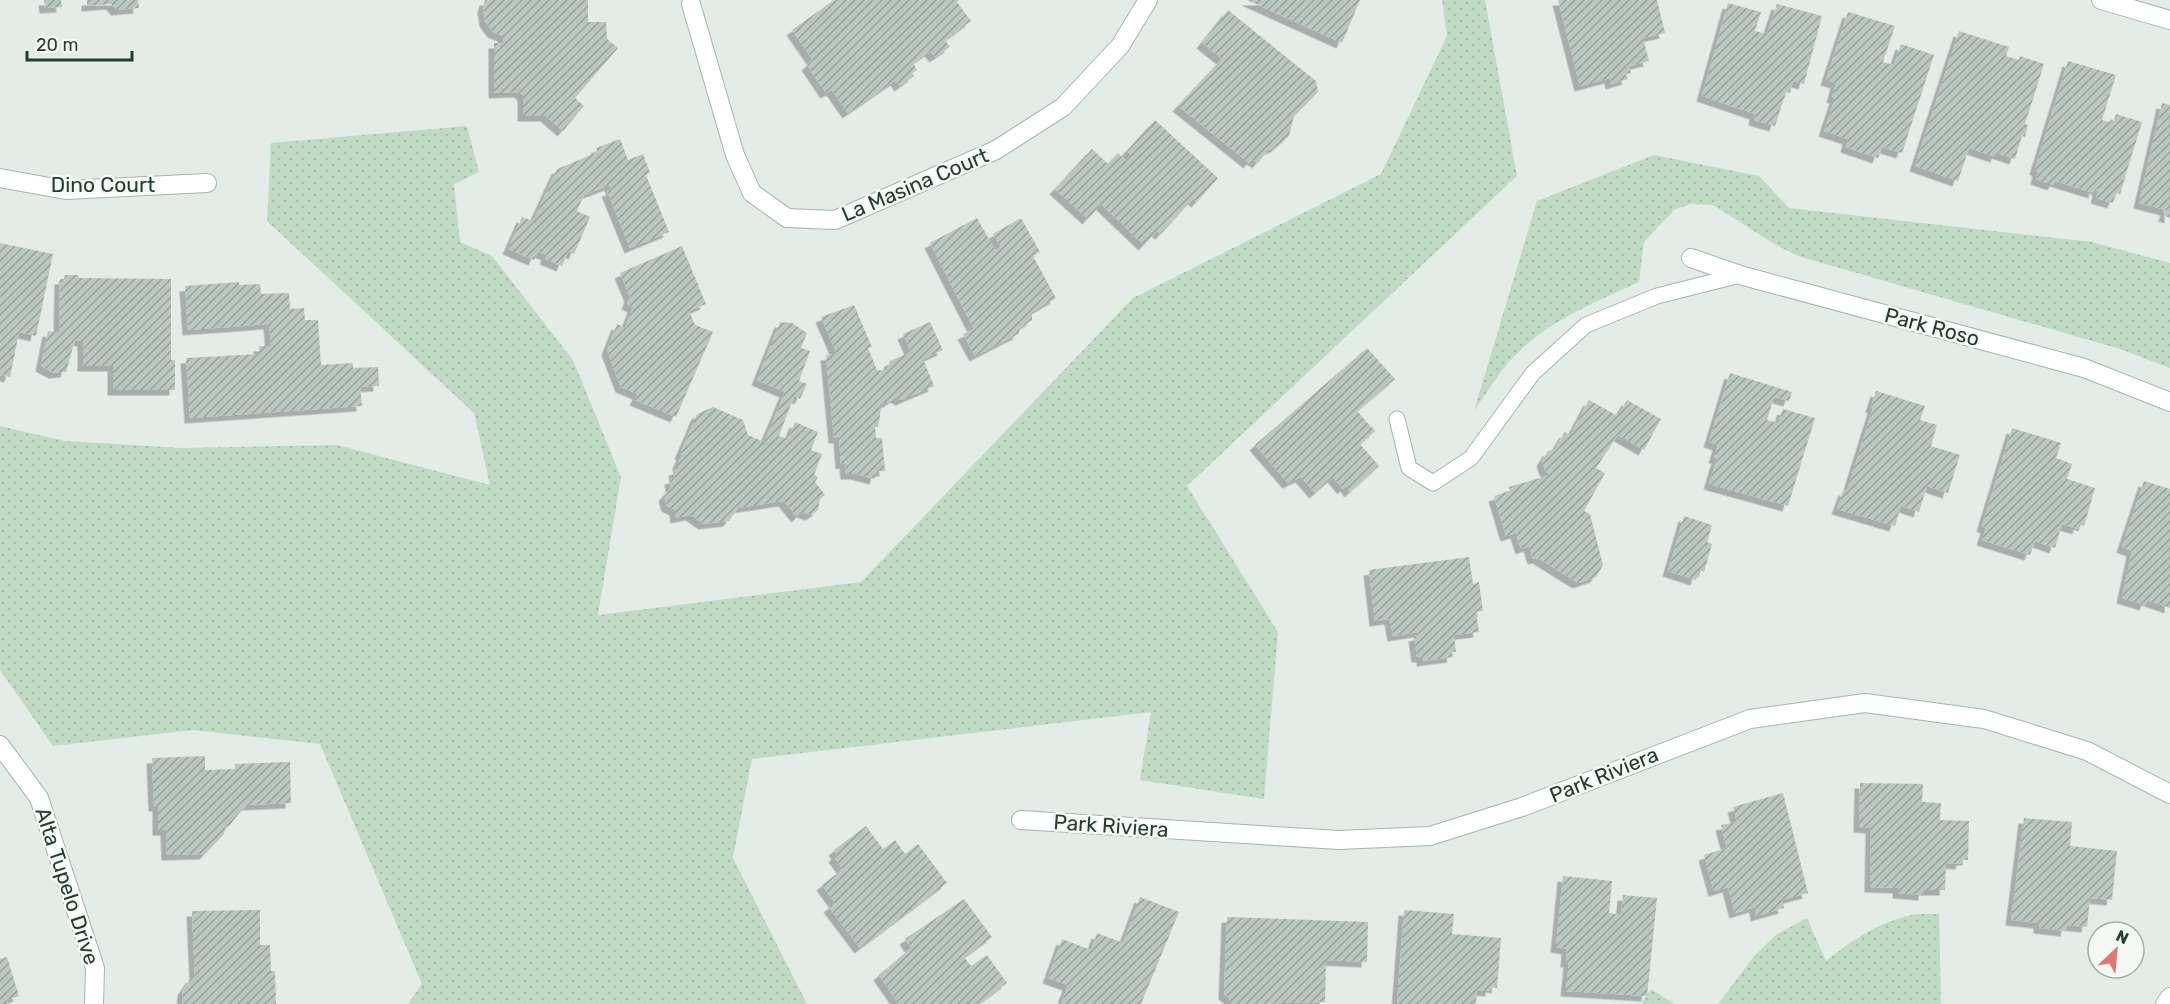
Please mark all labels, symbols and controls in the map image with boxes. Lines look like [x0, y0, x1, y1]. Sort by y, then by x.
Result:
scale bar [27, 24, 132, 62]
text: 20 m [36, 34, 78, 56]
street label: La Masina Court [838, 142, 992, 227]
street label: Dino Court [51, 172, 155, 197]
street label: Park Roso [1882, 302, 1982, 351]
street label: Park Riviera [1546, 741, 1662, 808]
street label: Alta Tupelo Drive [30, 804, 105, 968]
street label: Park Riviera [1053, 809, 1169, 842]
north arrow [2086, 920, 2146, 980]
text: N [2113, 926, 2132, 948]

